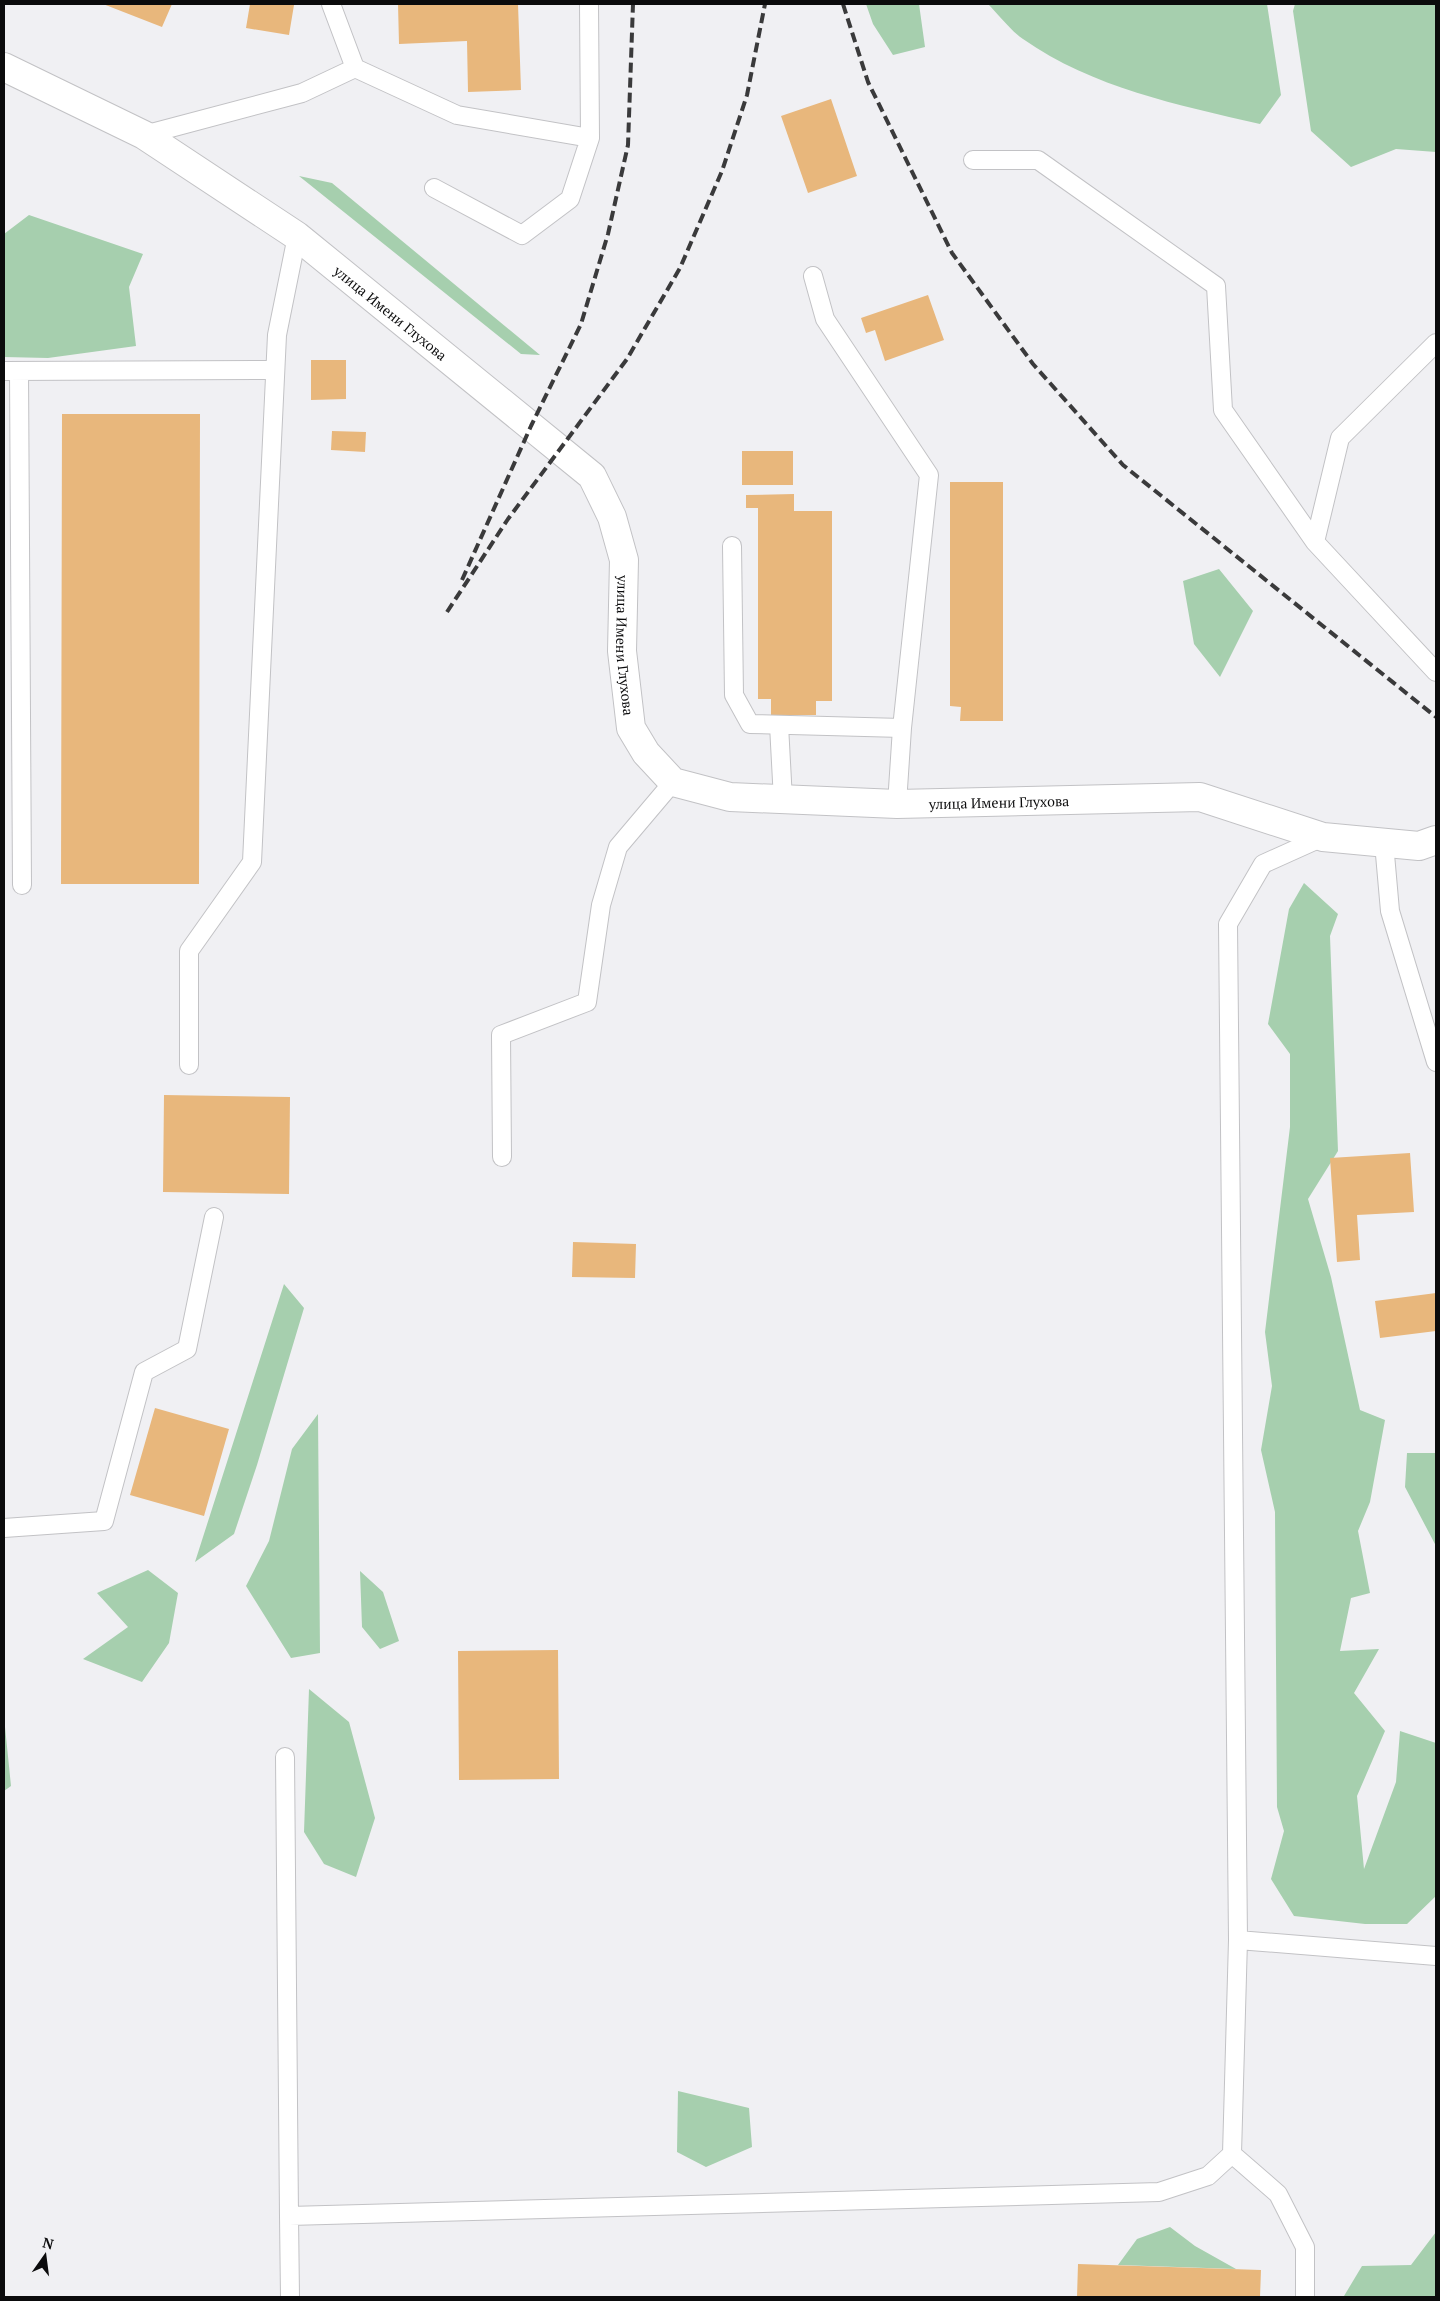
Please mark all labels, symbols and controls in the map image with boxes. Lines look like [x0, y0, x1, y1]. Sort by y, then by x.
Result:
street label: улица Имени Глухова [330, 260, 451, 364]
street label: улица Имени Глухова [612, 574, 639, 716]
street label: улица Имени Глухова [928, 791, 1069, 813]
north arrow [20, 2231, 70, 2281]
text: N [41, 2232, 56, 2253]

